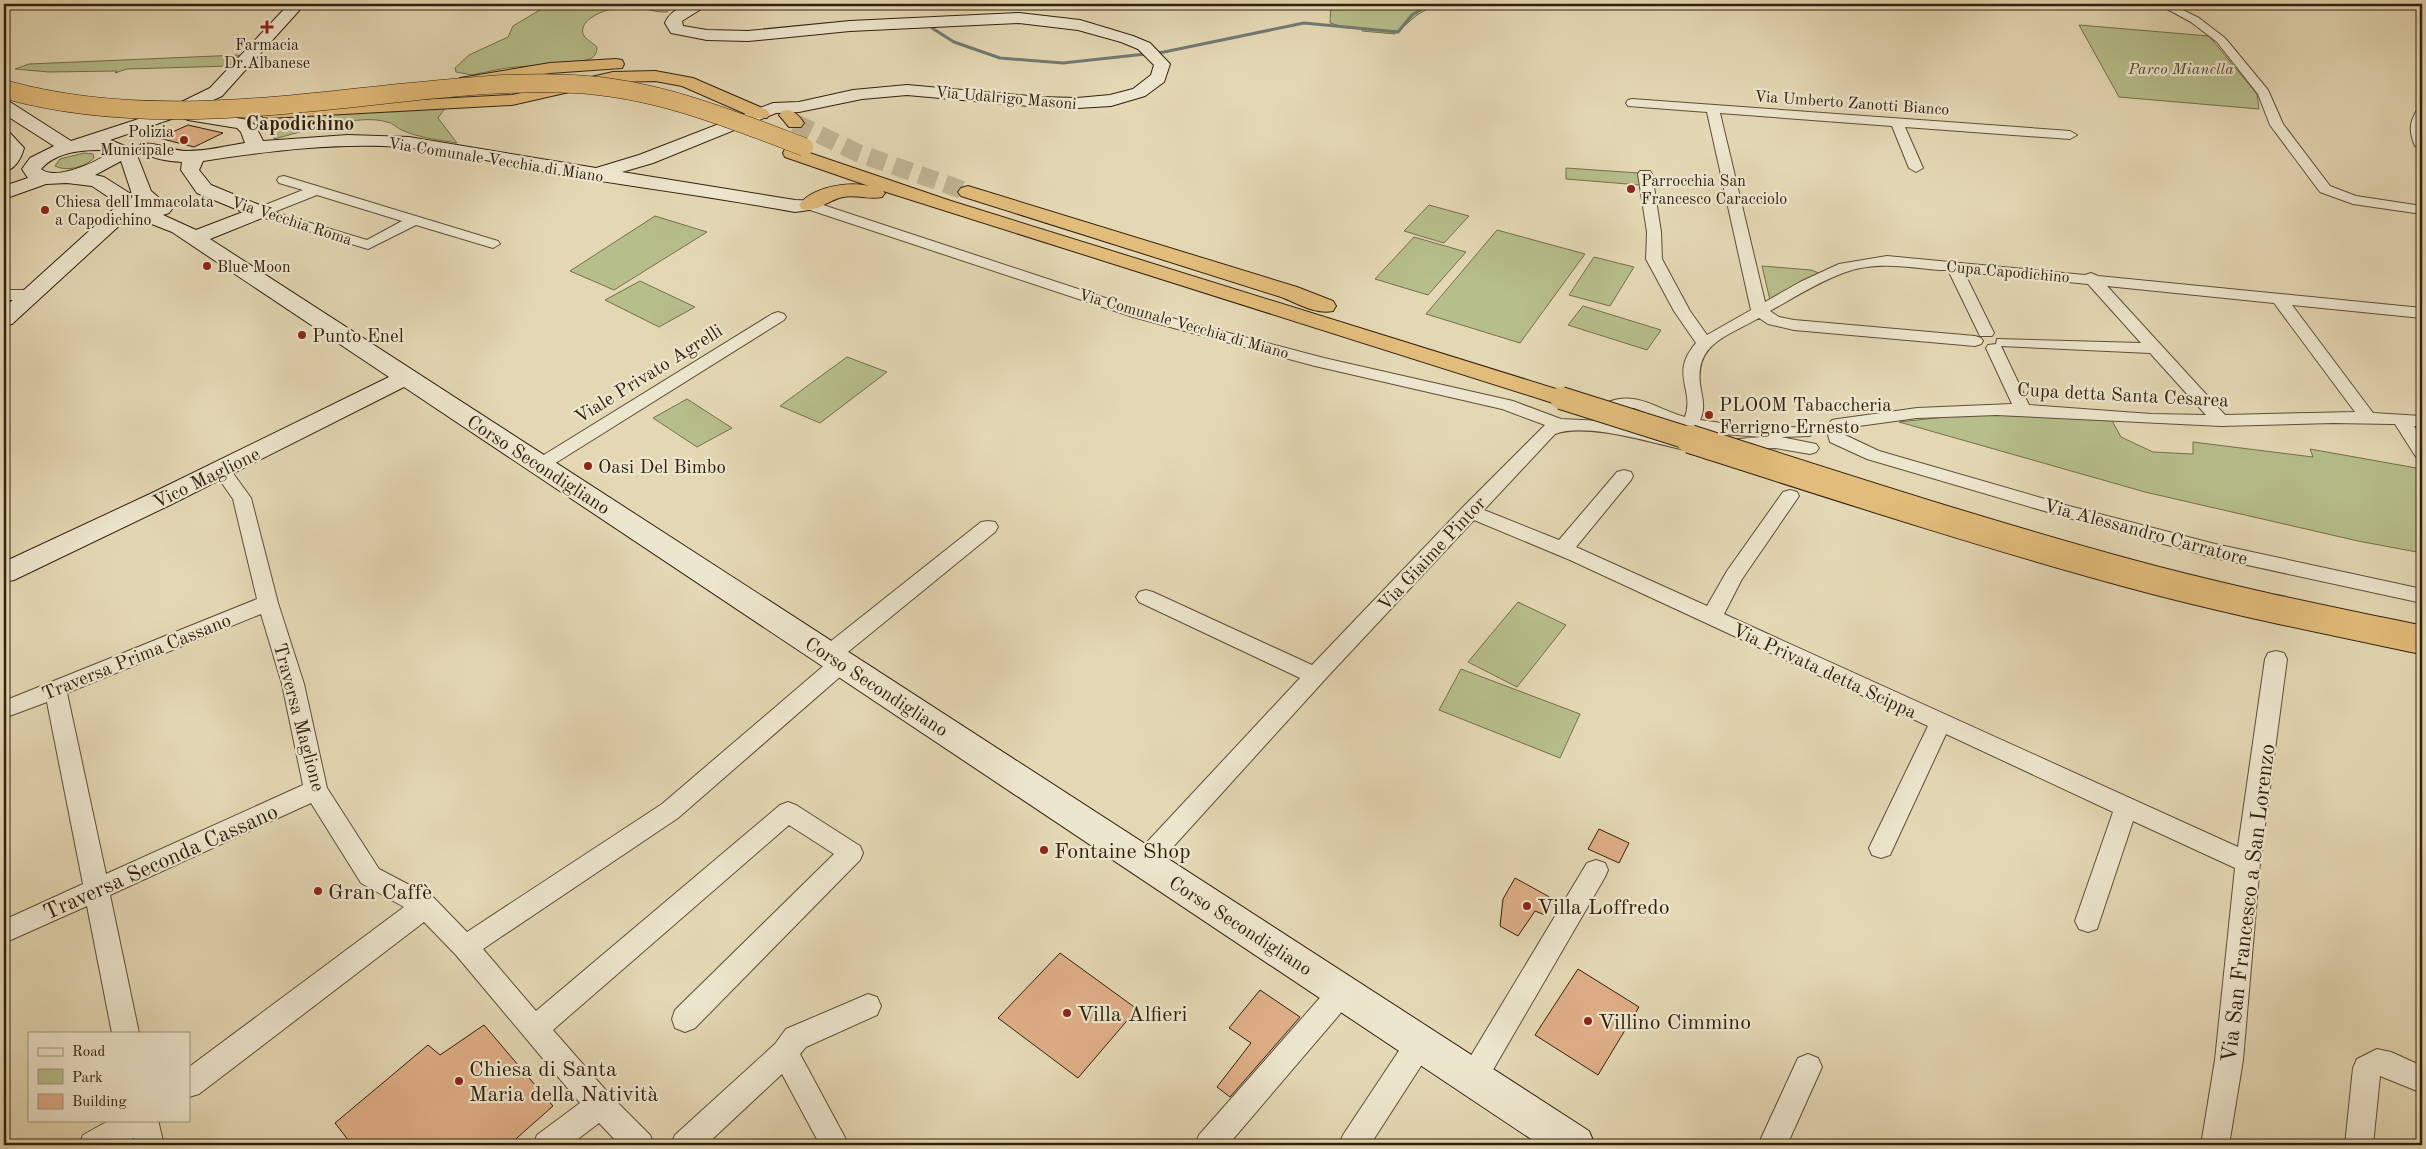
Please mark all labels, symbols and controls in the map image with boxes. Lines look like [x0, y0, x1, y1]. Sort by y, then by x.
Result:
marker: Farmacia Dr.Albanese [261, 21, 273, 33]
place label: Farmacia Dr.Albanese [224, 38, 310, 72]
park label: Parco Mianella [2127, 62, 2234, 78]
street label: Via Udalrigo Masoni [935, 85, 1077, 113]
street label: Via Umberto Zanotti Bianco [1754, 89, 1950, 119]
district label: Capodichino [246, 115, 354, 135]
place label: Polizia Municipale [100, 125, 174, 159]
marker: Polizia Municipale [178, 134, 190, 146]
street label: Via Comunale Vecchia di Miano [387, 136, 605, 186]
place label: Parrocchia San Francesco Caracciolo [1641, 174, 1787, 208]
marker: Parrocchia San Francesco Caracciolo [1625, 183, 1637, 195]
place label: Chiesa dell'Immacolata a Capodichino [55, 195, 214, 229]
street label: Via Vecchia Roma [229, 195, 354, 249]
marker: Chiesa dell'Immacolata a Capodichino [39, 204, 51, 216]
marker: Blue Moon [201, 260, 213, 272]
place label: Blue Moon [217, 260, 291, 276]
street label: Cupa Capodichino [1945, 260, 2070, 286]
street label: Via Comunale Vecchia di Miano [1077, 287, 1290, 363]
street label: Viale Privato Agrelli [572, 322, 727, 428]
place label: Punto Enel [312, 328, 404, 347]
marker: Punto Enel [296, 329, 308, 341]
street label: Cupa detta Santa Cesarea [2017, 381, 2230, 412]
place label: PLOOM Tabaccheria Ferrigno Ernesto [1719, 397, 1892, 438]
marker: PLOOM Tabaccheria Ferrigno Ernesto [1703, 409, 1715, 421]
street label: Corso Secondigliano [463, 413, 612, 519]
street label: Vico Maglione [151, 445, 264, 513]
place label: Oasi Del Bimbo [598, 459, 726, 478]
marker: Oasi Del Bimbo [582, 460, 594, 472]
street label: Via Giaime Pintor [1375, 494, 1490, 615]
street label: Via Alessandro Carratore [2041, 497, 2249, 570]
street label: Traversa Prima Cassano [40, 612, 234, 705]
street label: Via Privata detta Scippa [1729, 621, 1919, 724]
street label: Corso Secondigliano [801, 635, 950, 741]
street label: Traversa Maglione [269, 641, 327, 794]
street label: Via San Francesco a San Lorenzo [2219, 743, 2279, 1064]
street label: Traversa Seconda Cassano [40, 801, 281, 925]
place label: Fontaine Shop [1054, 841, 1191, 863]
marker: Fontaine Shop [1038, 844, 1050, 856]
street label: Corso Secondigliano [1165, 874, 1314, 980]
place label: Gran Caffè [328, 882, 432, 904]
marker: Gran Caffè [312, 885, 324, 897]
place label: Villa Loffredo [1537, 897, 1670, 919]
marker: Villa Loffredo [1521, 900, 1533, 912]
place label: Villa Alfieri [1077, 1004, 1187, 1026]
marker: Villa Alfieri [1061, 1007, 1073, 1019]
place label: Villino Cimmino [1598, 1012, 1751, 1034]
marker: Villino Cimmino [1582, 1015, 1594, 1027]
legend [28, 1032, 190, 1122]
text: Road [72, 1045, 106, 1060]
place label: Chiesa di Santa Maria della Natività [469, 1059, 659, 1106]
text: Park [72, 1071, 103, 1086]
marker: Chiesa di Santa Maria della Natività [453, 1075, 465, 1087]
text: Building [72, 1095, 127, 1110]

